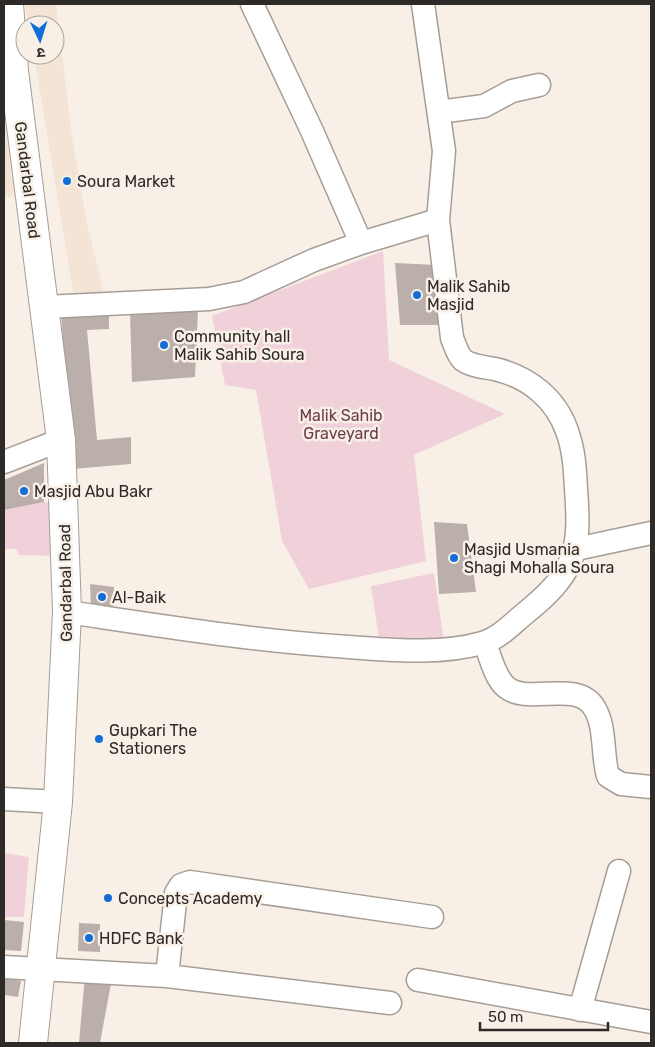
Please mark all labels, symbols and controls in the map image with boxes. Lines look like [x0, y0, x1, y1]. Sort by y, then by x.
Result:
north arrow [15, 15, 65, 65]
text: उ [35, 44, 46, 61]
street label: Gandarbal Road [11, 120, 44, 240]
place label: Soura Market [77, 172, 175, 191]
marker: Soura Market [61, 175, 73, 187]
place label: Malik Sahib Masjid [427, 277, 510, 314]
marker: Malik Sahib Masjid [411, 289, 423, 301]
place label: Community hall Malik Sahib Soura [174, 327, 305, 364]
marker: Community hall Malik Sahib Soura [158, 339, 170, 351]
park label: Malik Sahib Graveyard [299, 406, 383, 443]
place label: Masjid Abu Bakr [34, 482, 152, 501]
marker: Masjid Abu Bakr [18, 485, 30, 497]
street label: Gandarbal Road [55, 524, 76, 642]
place label: Masjid Usmania Shagi Mohalla Soura [464, 540, 614, 577]
marker: Masjid Usmania Shagi Mohalla Soura [448, 552, 460, 564]
place label: Al-Baik [112, 588, 167, 607]
marker: Al-Baik [96, 591, 108, 603]
place label: Gupkari The Stationers [109, 721, 197, 758]
marker: Gupkari The Stationers [93, 733, 105, 745]
place label: Concepts Academy [118, 889, 262, 908]
marker: Concepts Academy [102, 892, 114, 904]
place label: HDFC Bank [99, 929, 184, 948]
marker: HDFC Bank [83, 932, 95, 944]
scale bar [480, 1000, 608, 1032]
text: 50 m [488, 1008, 523, 1026]

